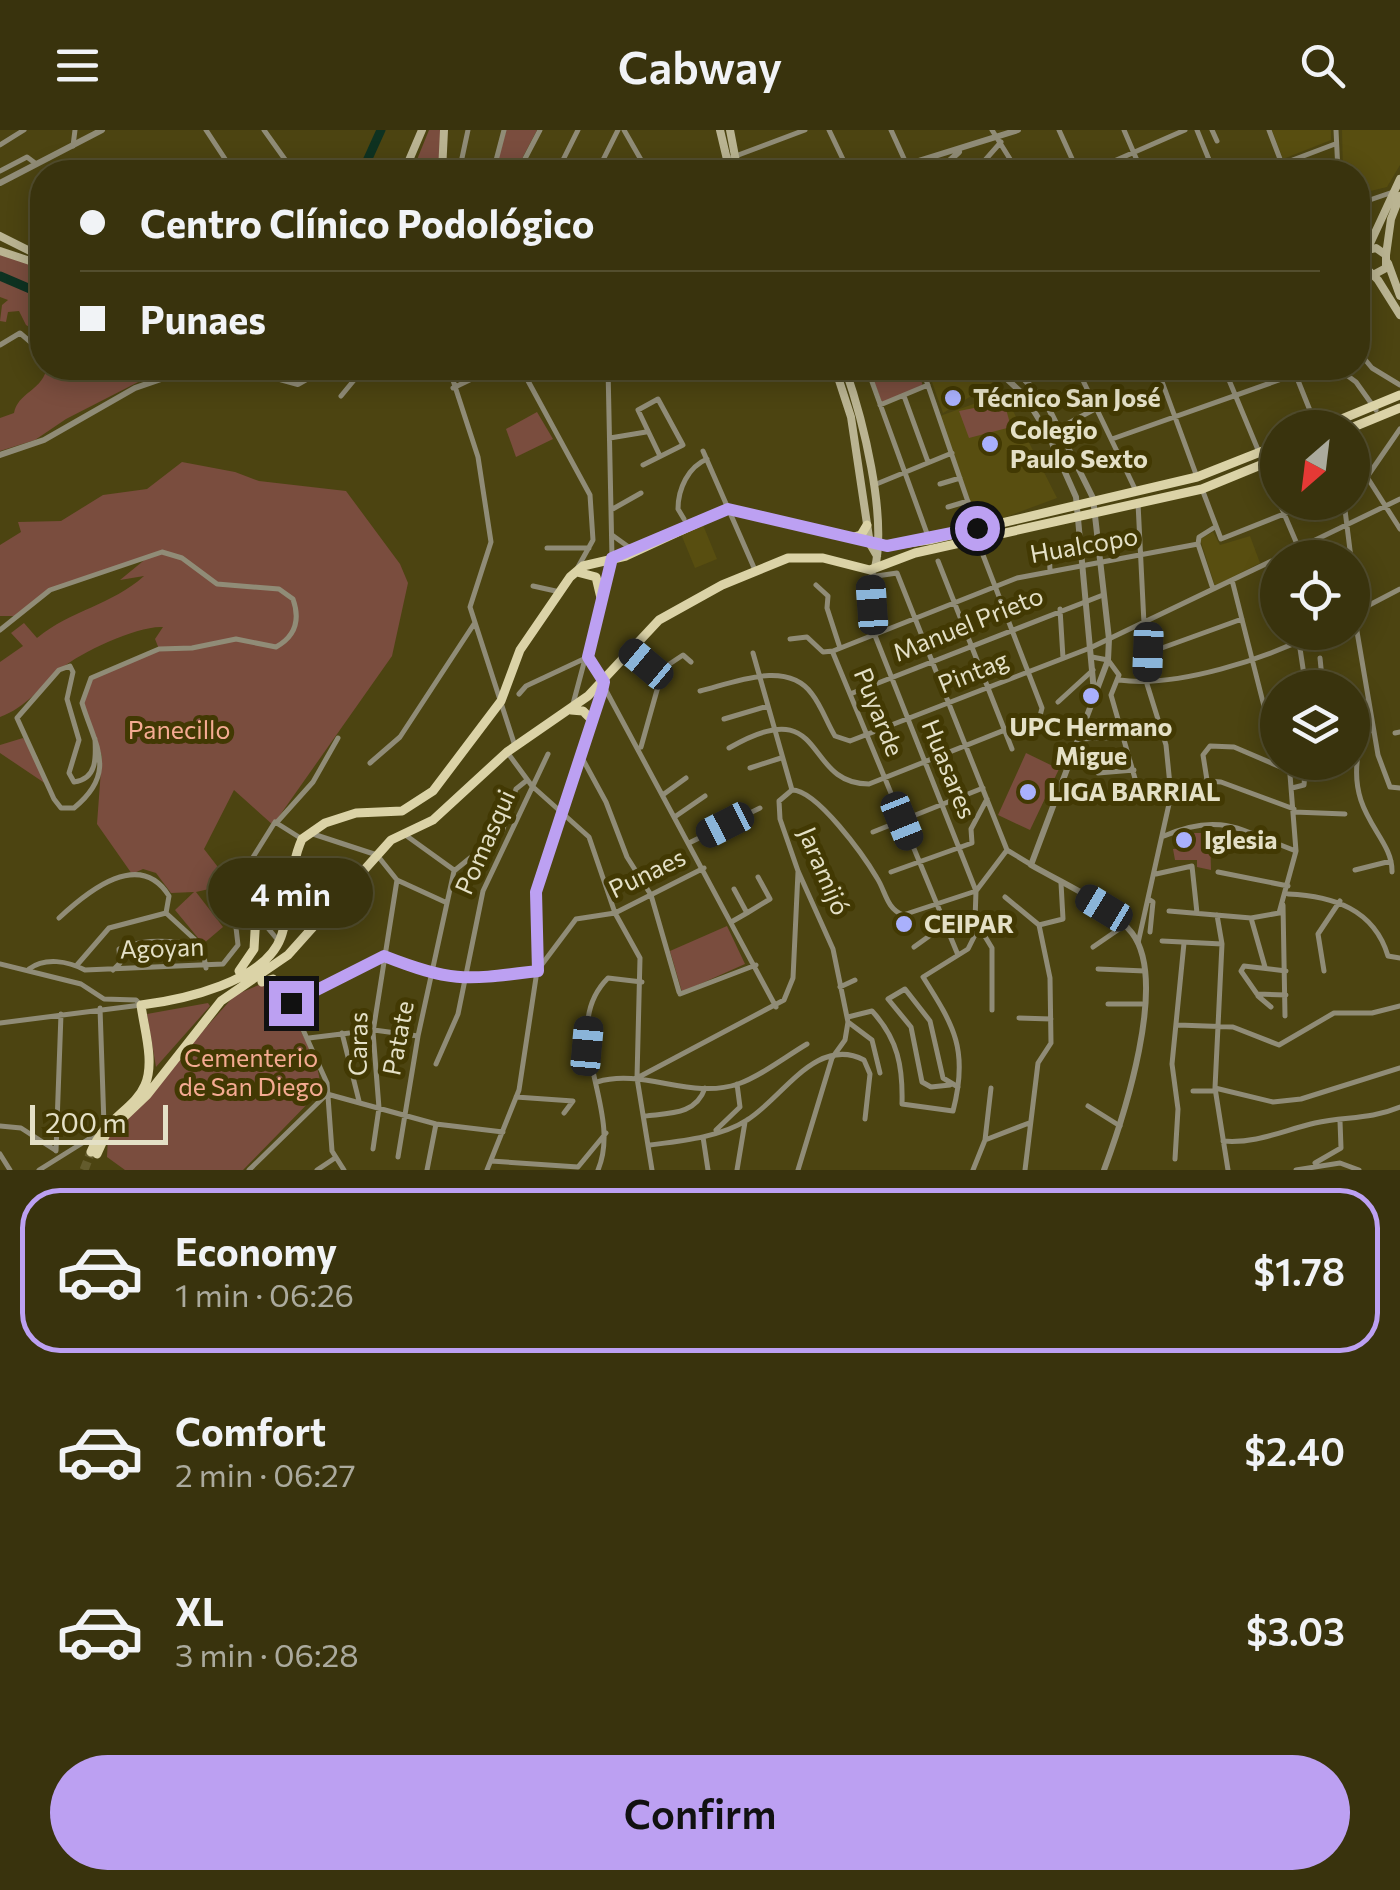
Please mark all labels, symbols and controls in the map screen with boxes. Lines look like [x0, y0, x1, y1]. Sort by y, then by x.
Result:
icon: menu [50, 38, 105, 93]
text: Cabway [618, 38, 782, 93]
icon: search [1295, 38, 1350, 93]
text: Centro Clínico Podológico [140, 199, 594, 246]
text: Punaes [140, 295, 266, 342]
place label: Técnico San José [973, 382, 1161, 412]
marker: Técnico San José [942, 387, 964, 409]
north arrow [1260, 410, 1370, 520]
map controls [1260, 410, 1370, 780]
place label: Colegio Paulo Sexto [1010, 414, 1148, 473]
marker: Colegio Paulo Sexto [979, 433, 1001, 455]
route start [955, 506, 1000, 551]
street label: Hualcopo [1027, 520, 1140, 568]
button: locate [1260, 540, 1370, 650]
car [855, 574, 889, 636]
street label: Manuel Prieto [888, 579, 1047, 667]
car [1132, 621, 1164, 683]
car [613, 633, 679, 695]
street label: Pintag [933, 643, 1013, 699]
street label: Puyarde [849, 663, 911, 760]
button: layers [1260, 670, 1370, 780]
marker: UPC Hermano Migue [1080, 685, 1102, 707]
place label: UPC Hermano Migue [1010, 711, 1173, 770]
park label: Panecillo [128, 714, 230, 744]
street label: Huasares [916, 715, 983, 823]
place label: LIGA BARRIAL [1048, 776, 1221, 806]
marker: LIGA BARRIAL [1017, 781, 1039, 803]
street label: Pomasqui [448, 785, 520, 899]
car [877, 788, 927, 854]
car [691, 798, 759, 852]
street label: Jaramijó [793, 822, 857, 919]
place label: Iglesia [1204, 824, 1277, 854]
marker: Iglesia [1173, 829, 1195, 851]
street label: Punaes [603, 841, 690, 903]
callout: 4 min [208, 858, 374, 928]
text: 4 min [250, 873, 331, 913]
car [1071, 880, 1137, 936]
place label: CEIPAR [924, 908, 1014, 938]
marker: CEIPAR [893, 913, 915, 935]
street label: Agoyan [119, 931, 205, 963]
route end [269, 981, 314, 1026]
street label: Patate [375, 998, 419, 1078]
street label: Caras [341, 1012, 373, 1076]
car [569, 1015, 605, 1077]
park label: Cementerio de San Diego [178, 1042, 324, 1101]
scale bar [30, 1100, 168, 1144]
text: 200 m [45, 1105, 127, 1139]
icon: car [55, 1226, 145, 1316]
text: Economy [175, 1227, 337, 1274]
text: $1.78 [1253, 1247, 1345, 1294]
text: 1 min · 06:26 [175, 1274, 354, 1314]
icon: car [55, 1406, 145, 1496]
text: Comfort [175, 1407, 326, 1454]
text: $2.40 [1244, 1427, 1345, 1474]
text: 2 min · 06:27 [175, 1454, 356, 1494]
icon: car [55, 1586, 145, 1676]
text: XL [175, 1587, 224, 1634]
text: $3.03 [1246, 1607, 1345, 1654]
text: 3 min · 06:28 [175, 1634, 359, 1674]
button: Confirm [50, 1755, 1350, 1870]

